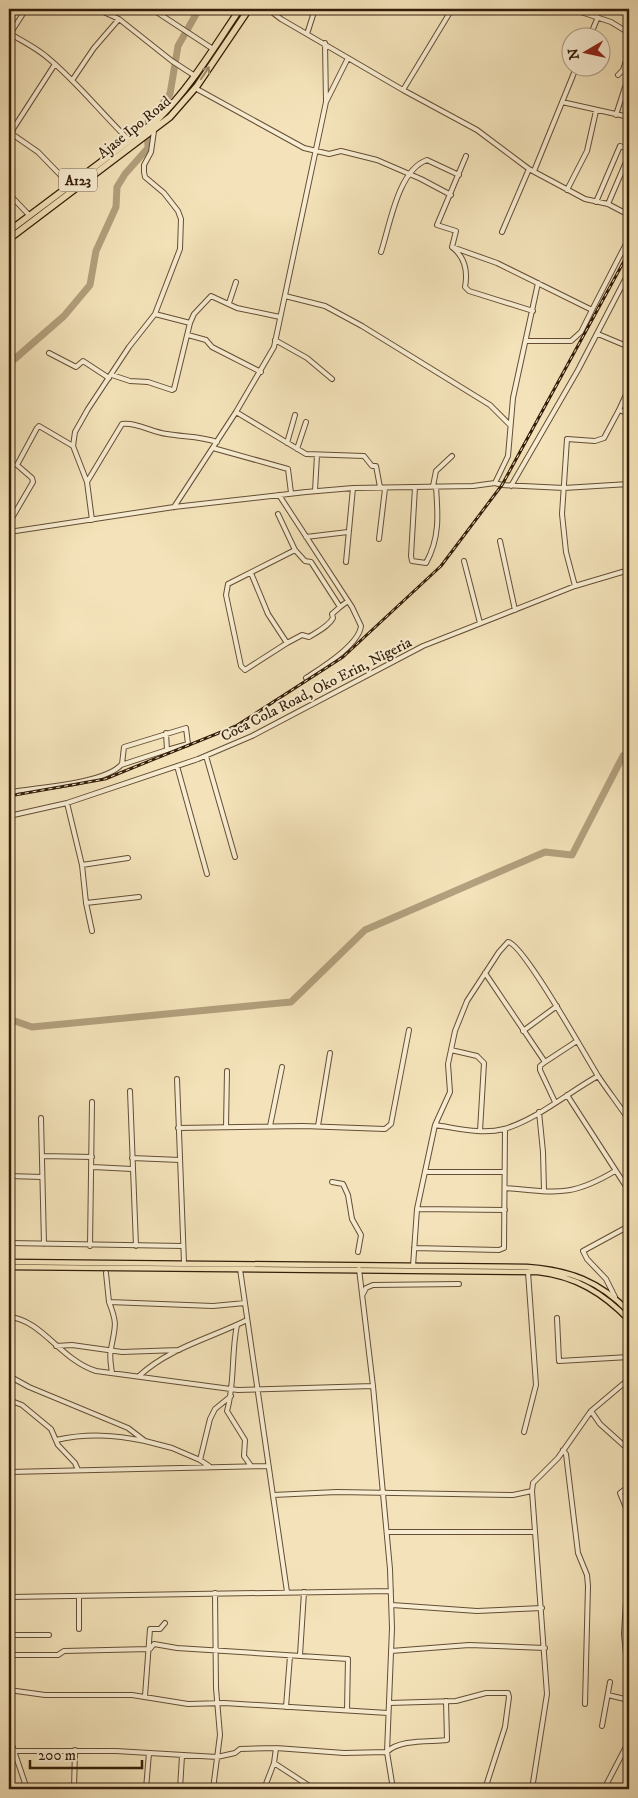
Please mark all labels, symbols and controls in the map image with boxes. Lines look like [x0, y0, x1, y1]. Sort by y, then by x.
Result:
north arrow [560, 28, 610, 78]
text: N [564, 46, 584, 61]
one-way arrow [200, 67, 210, 81]
street label: Ajase Ipo Road [94, 92, 175, 163]
road number: A123 [59, 168, 97, 192]
street label: Coca Cola Road, Oko Erin, Nigeria [218, 633, 415, 746]
scale bar [30, 1738, 142, 1770]
text: 200 m [38, 1746, 76, 1765]

